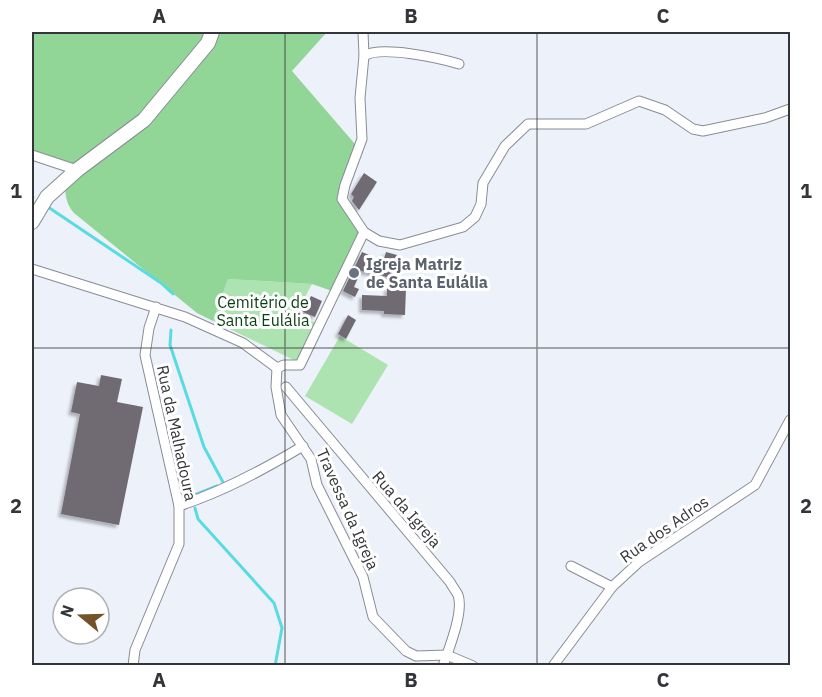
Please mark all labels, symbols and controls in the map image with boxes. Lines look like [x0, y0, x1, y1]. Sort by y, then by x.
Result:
text: A [152, 2, 166, 29]
text: B [404, 2, 418, 29]
text: C [656, 2, 670, 29]
text: 1 [10, 177, 22, 204]
text: 1 [800, 177, 812, 204]
place label: Igreja Matriz de Santa Eulália [366, 254, 488, 292]
marker: Igreja Matriz de Santa Eulália [347, 266, 361, 280]
park label: Cemitério de Santa Eulália [216, 292, 310, 330]
street label: Rua da Malhadoura [153, 363, 201, 503]
street label: Travessa da Igreja [312, 445, 384, 573]
street label: Rua da Igreja [368, 467, 446, 552]
street label: Rua dos Adros [616, 491, 712, 567]
text: 2 [10, 492, 22, 519]
text: 2 [800, 492, 812, 519]
north arrow [51, 586, 111, 646]
text: N [55, 602, 78, 620]
text: A [152, 666, 166, 693]
text: B [404, 666, 418, 693]
text: C [656, 666, 670, 693]

